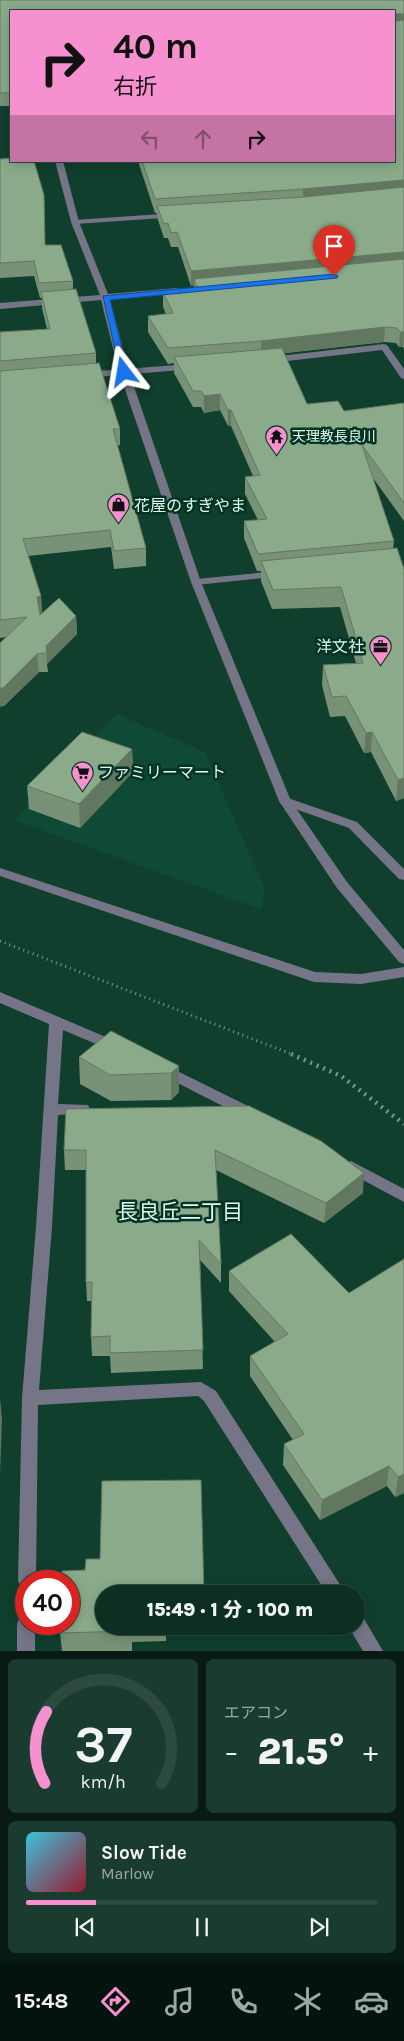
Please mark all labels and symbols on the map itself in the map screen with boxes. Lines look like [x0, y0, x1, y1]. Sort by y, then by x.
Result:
pin [313, 225, 355, 276]
position arrow [97, 345, 149, 397]
temple icon: 天理教長良川 [264, 424, 288, 455]
place label: 天理教長良川 [292, 428, 376, 445]
shop icon: 花屋のすぎやま [106, 493, 130, 524]
place label: 花屋のすぎやま [134, 496, 246, 515]
office icon: 洋文社 [368, 634, 392, 665]
place label: 洋文社 [316, 637, 364, 656]
supermarket icon: ファミリーマート [70, 760, 94, 791]
place label: ファミリーマート [98, 763, 226, 782]
district label: 長良丘二丁目 [117, 1200, 243, 1224]
speed limit sign: 40 [15, 1570, 80, 1635]

